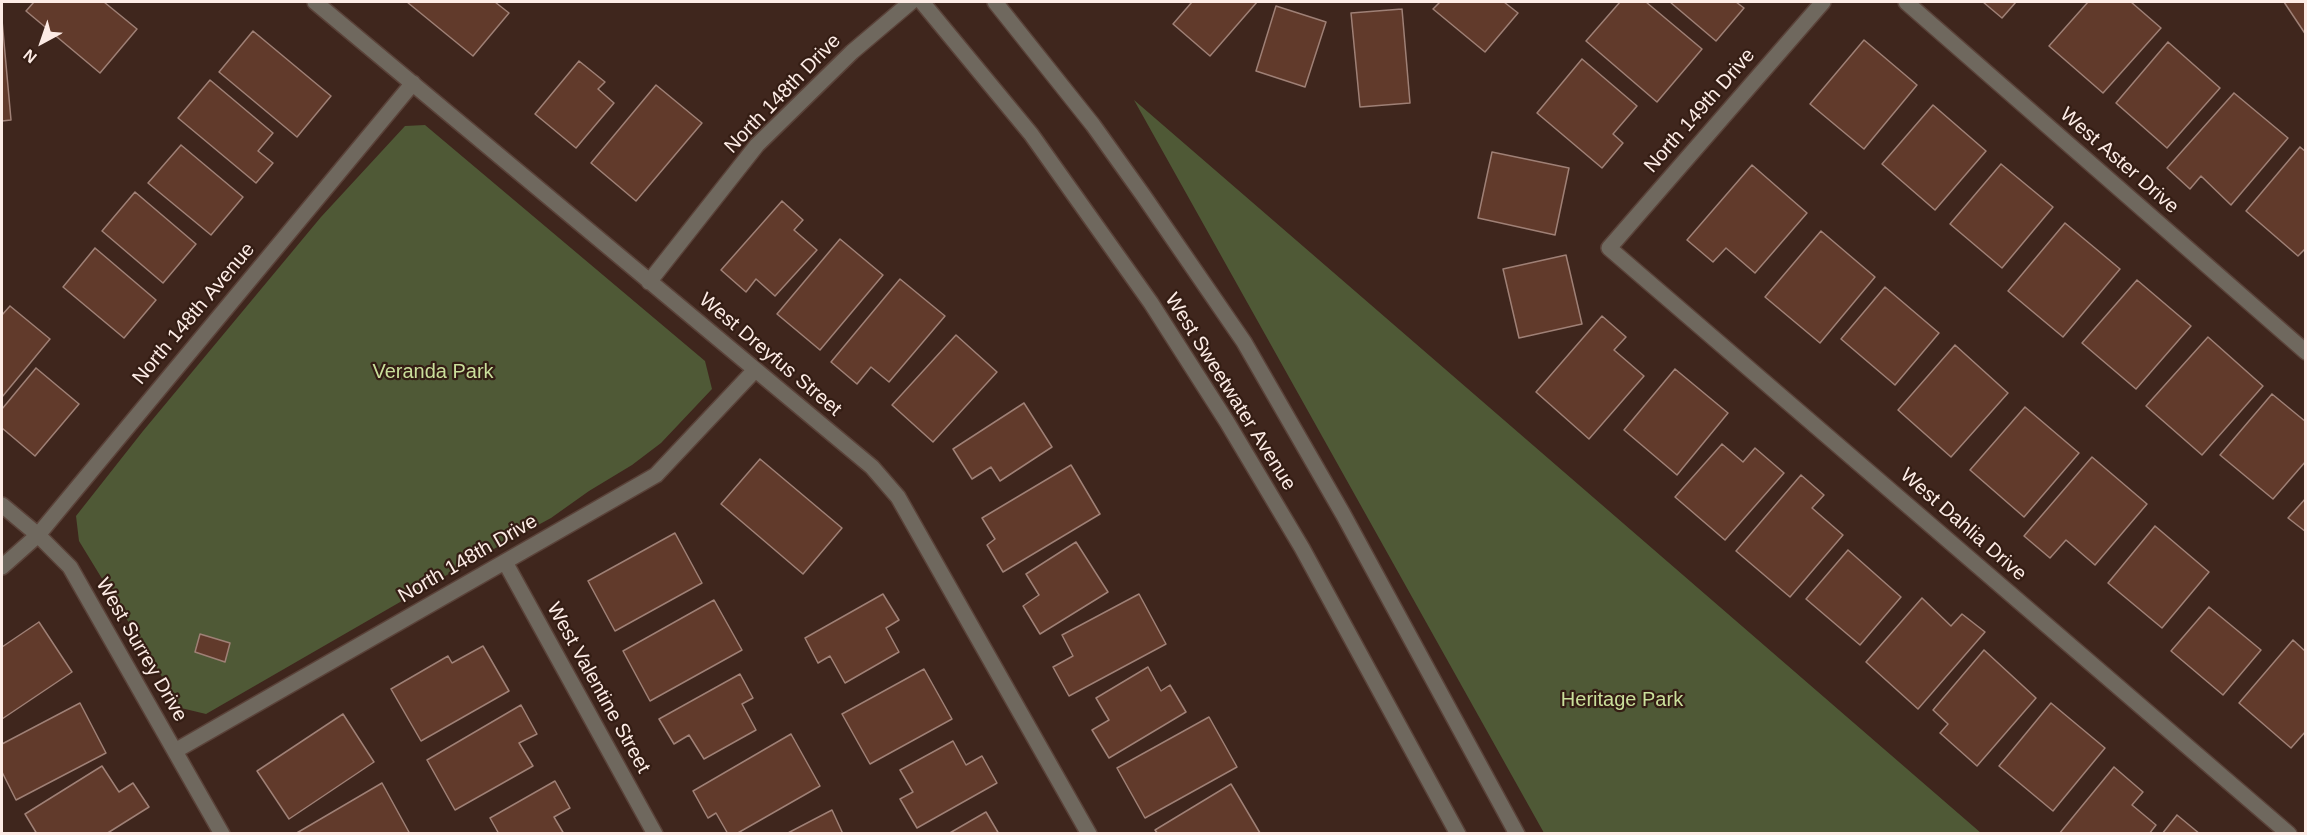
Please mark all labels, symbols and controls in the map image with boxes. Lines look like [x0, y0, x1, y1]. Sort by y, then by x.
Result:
north arrow [12, 12, 72, 72]
street label: North 148th Drive [720, 29, 846, 159]
street label: North 149th Drive [1640, 44, 1760, 178]
text: N [20, 46, 40, 66]
street label: West Aster Drive [2055, 103, 2183, 219]
street label: North 148th Avenue [128, 238, 260, 390]
street label: West Dreyfus Street [694, 288, 846, 422]
street label: West Sweetwater Avenue [1159, 289, 1301, 495]
park label: Veranda Park [372, 360, 494, 384]
street label: West Dahlia Drive [1895, 464, 2031, 586]
street label: North 148th Drive [394, 509, 542, 609]
street label: West Surrey Drive [90, 574, 192, 726]
street label: West Valentine Street [541, 598, 655, 778]
park label: Heritage Park [1561, 688, 1683, 712]

